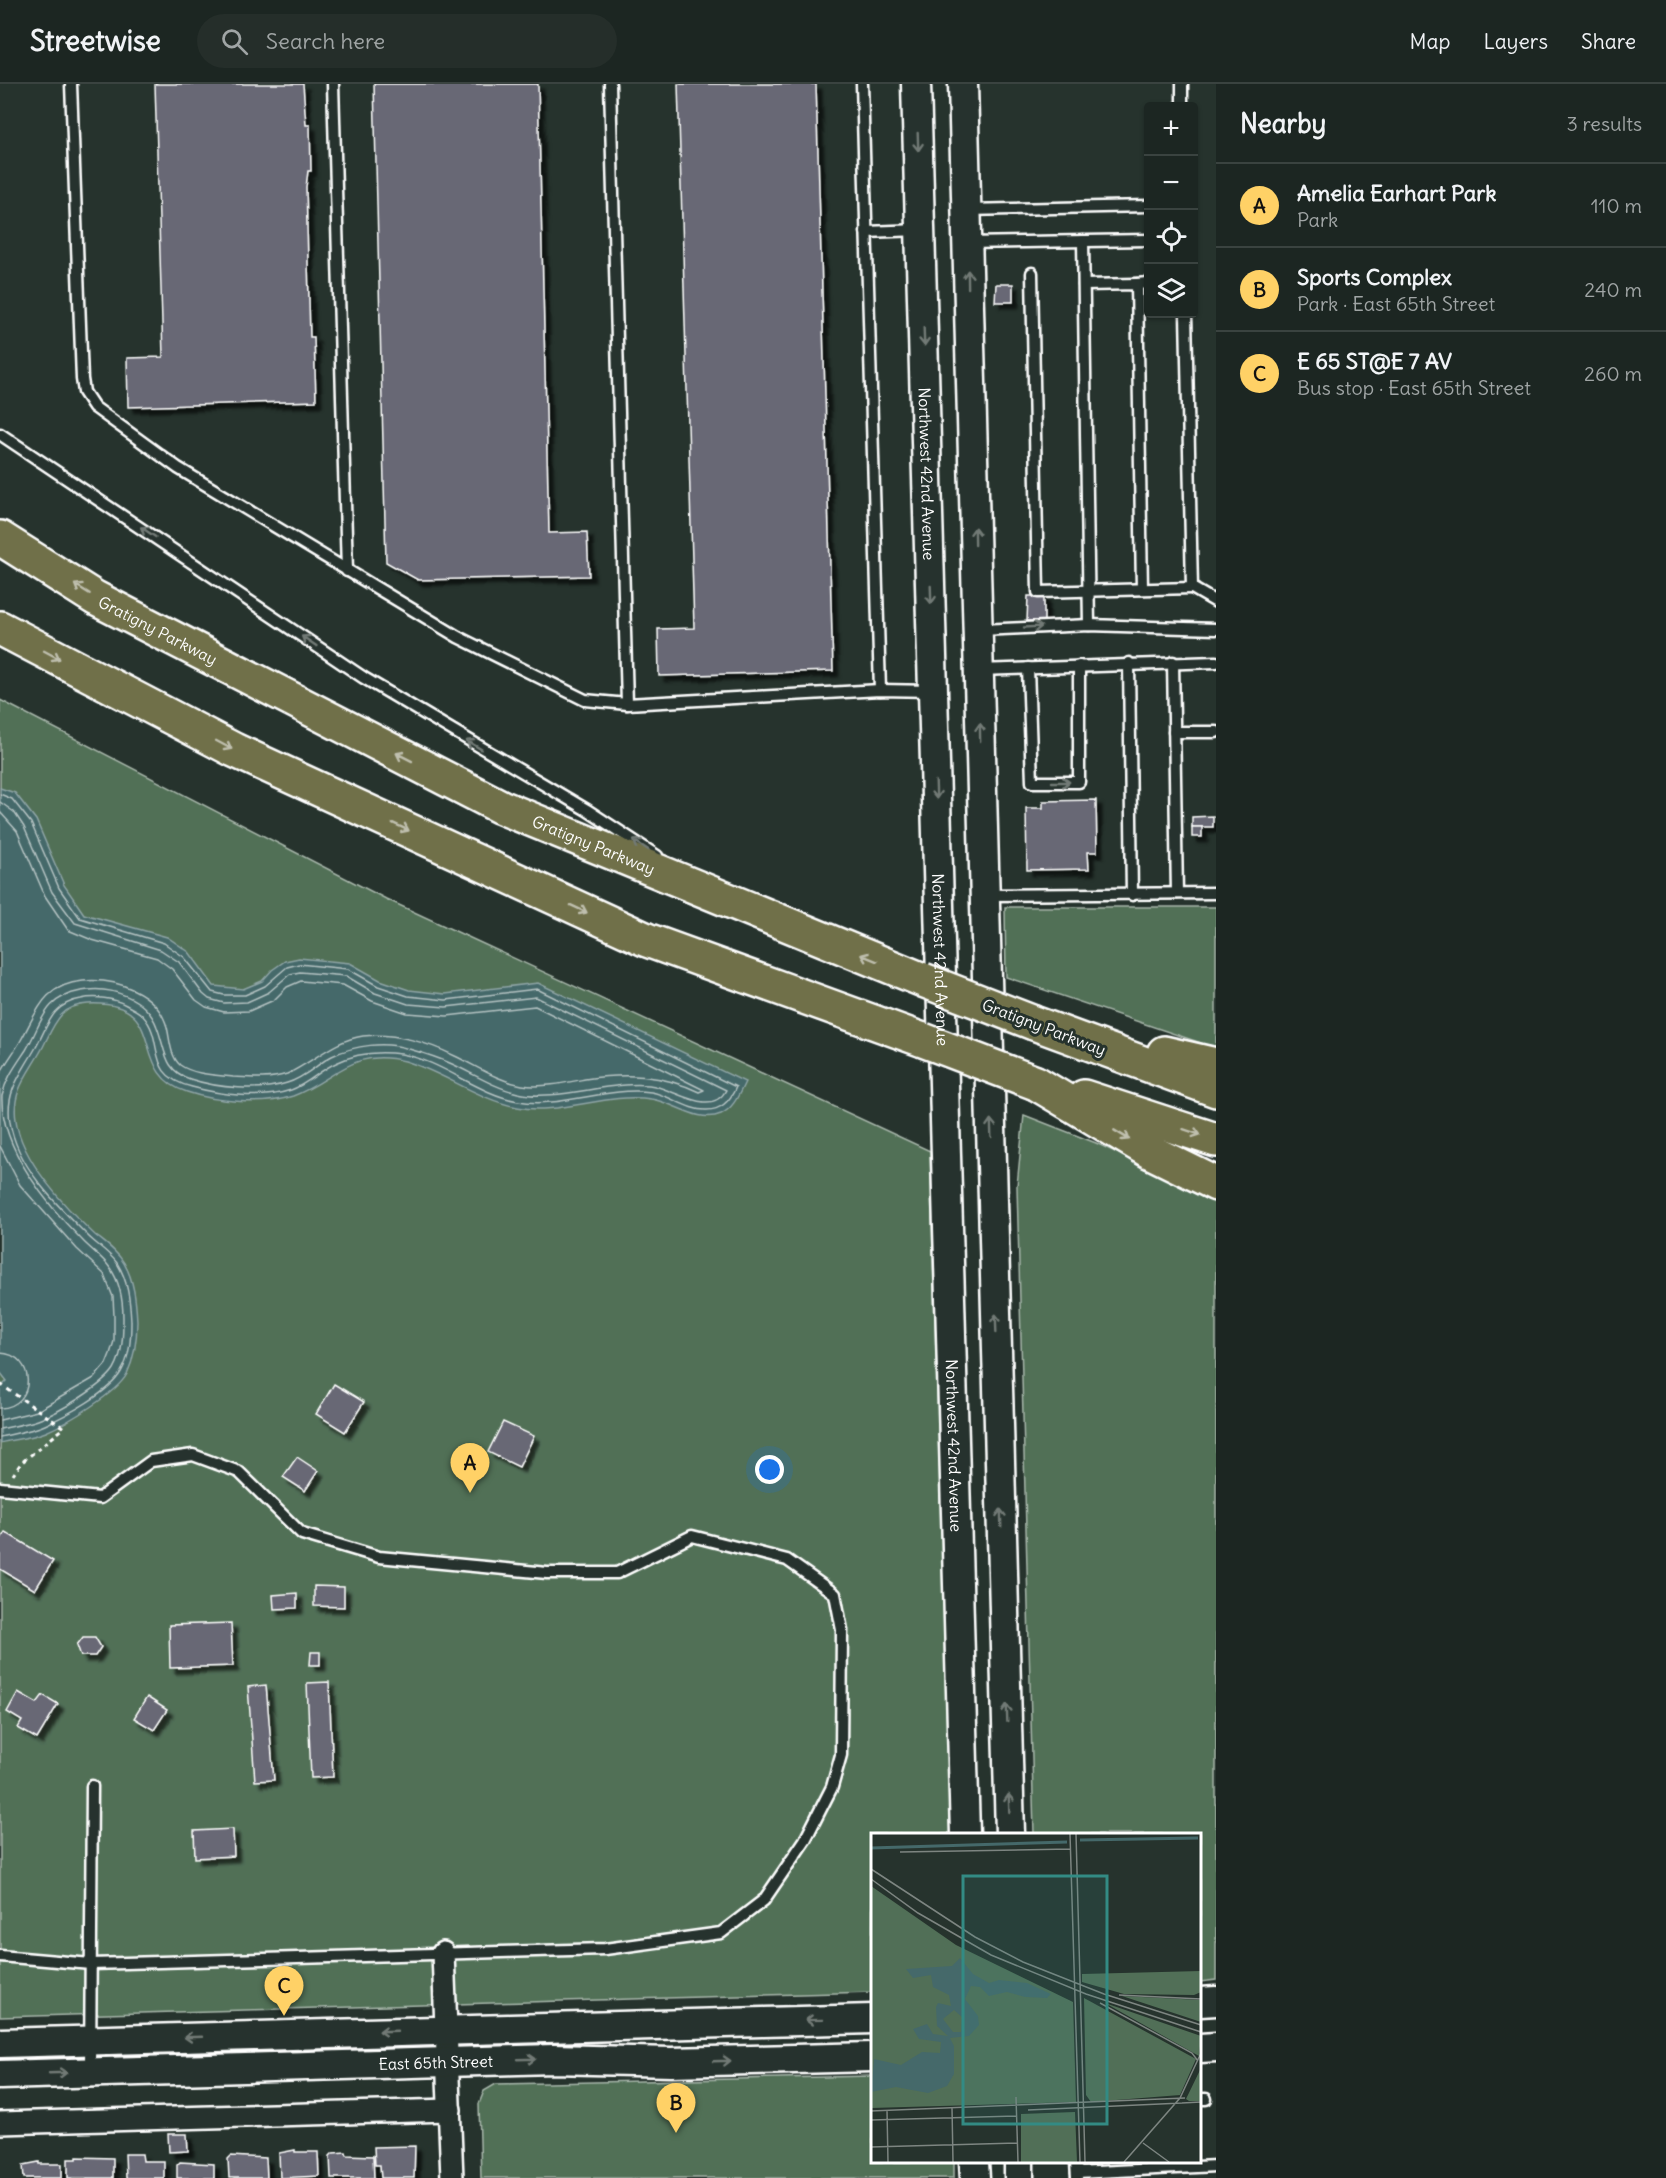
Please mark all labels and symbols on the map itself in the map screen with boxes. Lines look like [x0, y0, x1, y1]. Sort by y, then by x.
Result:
one-way arrow [912, 132, 924, 152]
one-way arrow [962, 269, 974, 289]
one-way arrow [918, 327, 929, 347]
street label: Northwest 42nd Avenue [915, 387, 939, 561]
one-way arrow [140, 526, 156, 538]
one-way arrow [969, 527, 980, 547]
one-way arrow [73, 583, 90, 596]
one-way arrow [925, 585, 936, 605]
street label: Gratigny Parkway [95, 591, 221, 669]
one-way arrow [1023, 622, 1043, 633]
one-way arrow [301, 635, 318, 647]
one-way arrow [42, 650, 60, 661]
one-way arrow [974, 722, 985, 742]
one-way arrow [466, 738, 483, 750]
one-way arrow [215, 740, 233, 752]
one-way arrow [395, 751, 413, 762]
one-way arrow [1050, 776, 1070, 788]
one-way arrow [931, 780, 942, 800]
street label: Gratigny Parkway [529, 811, 658, 879]
one-way arrow [392, 822, 410, 834]
one-way arrow [633, 839, 650, 851]
street label: Northwest 42nd Avenue [928, 873, 953, 1046]
one-way arrow [569, 903, 587, 915]
one-way arrow [860, 952, 878, 963]
street label: Gratigny Parkway [979, 994, 1109, 1060]
one-way arrow [985, 1119, 996, 1138]
one-way arrow [1182, 1127, 1201, 1138]
one-way arrow [1113, 1129, 1130, 1141]
one-way arrow [990, 1313, 1002, 1333]
street label: Northwest 42nd Avenue [942, 1359, 967, 1532]
pin: A [450, 1444, 490, 1493]
your location [755, 1455, 784, 1484]
one-way arrow [996, 1508, 1007, 1528]
one-way arrow [1001, 1703, 1013, 1723]
one-way arrow [1004, 1793, 1015, 1813]
inset map [871, 1833, 1201, 2163]
pin: C [264, 1966, 304, 2016]
one-way arrow [805, 2014, 825, 2026]
one-way arrow [378, 2025, 398, 2037]
one-way arrow [183, 2032, 203, 2043]
street label: East 65th Street [378, 2051, 494, 2074]
one-way arrow [517, 2054, 537, 2065]
one-way arrow [712, 2055, 732, 2067]
one-way arrow [48, 2068, 68, 2079]
pin: B [656, 2084, 696, 2133]

